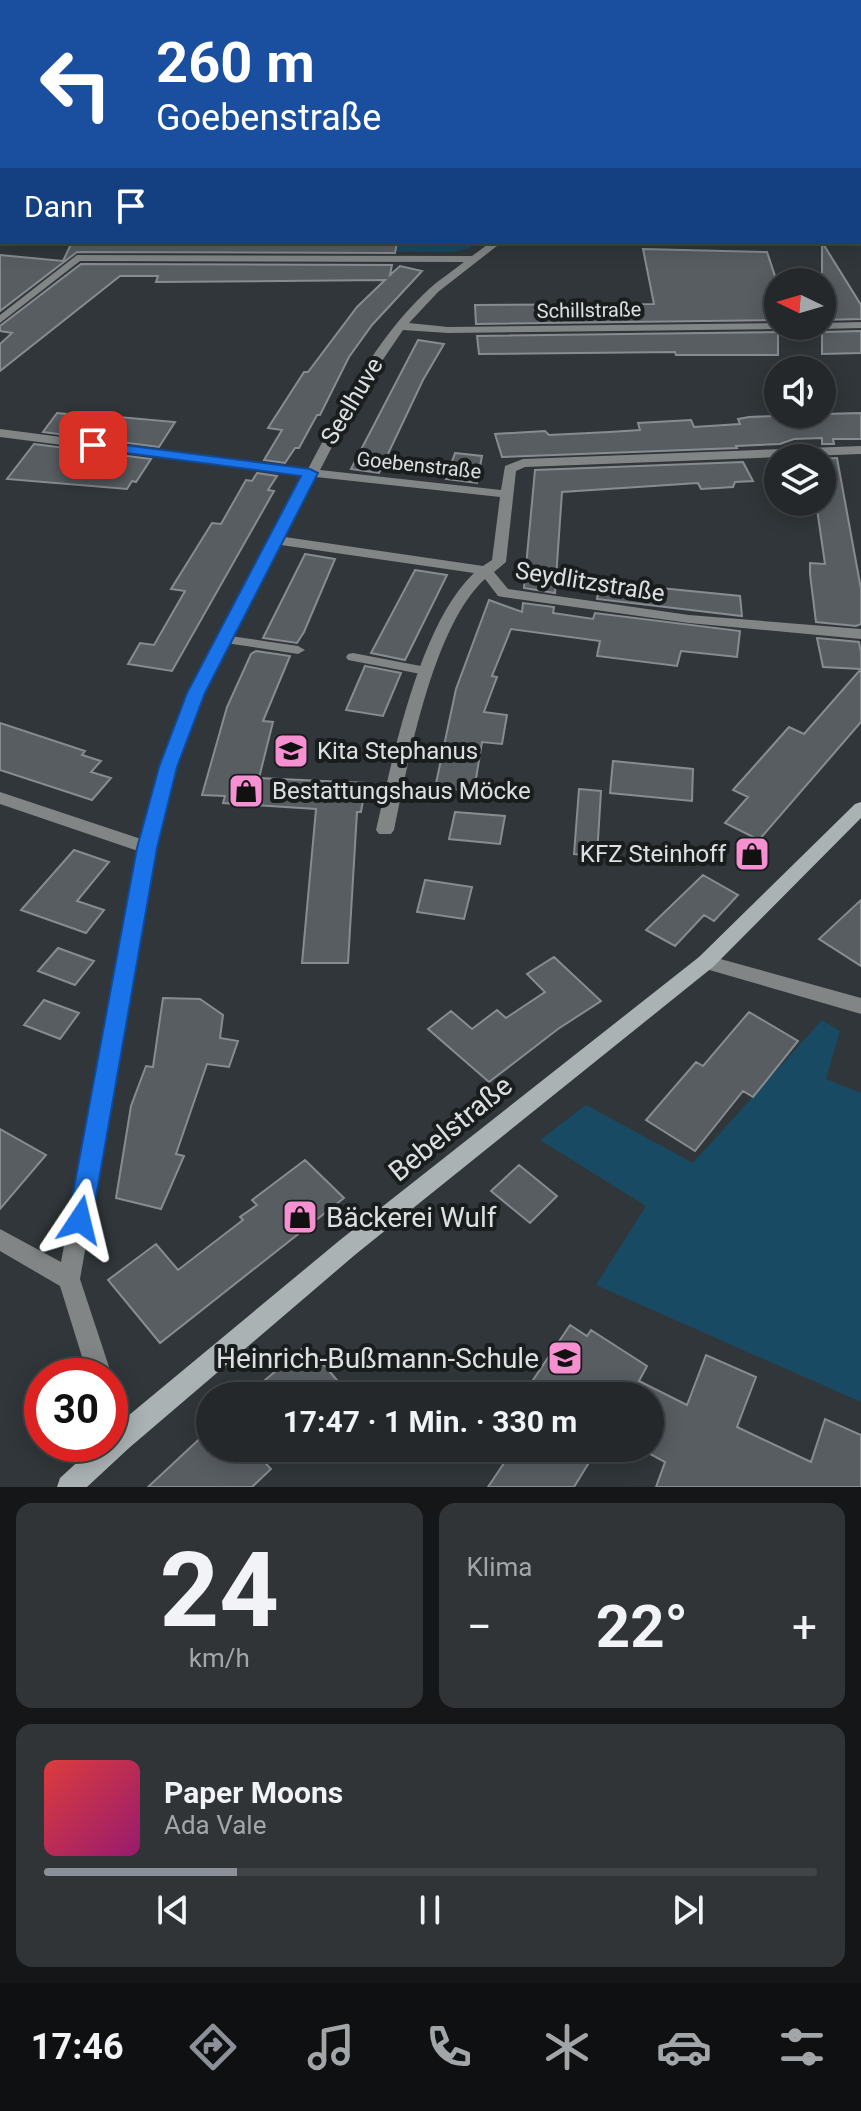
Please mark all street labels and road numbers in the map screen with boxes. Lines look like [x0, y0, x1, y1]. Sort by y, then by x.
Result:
street label: Schillstraße [537, 297, 641, 323]
street label: Seelhuve [315, 353, 389, 449]
street label: Goebenstraße [356, 447, 482, 483]
street label: Seydlitzstraße [513, 556, 667, 608]
street label: Bebelstraße [382, 1069, 519, 1188]

